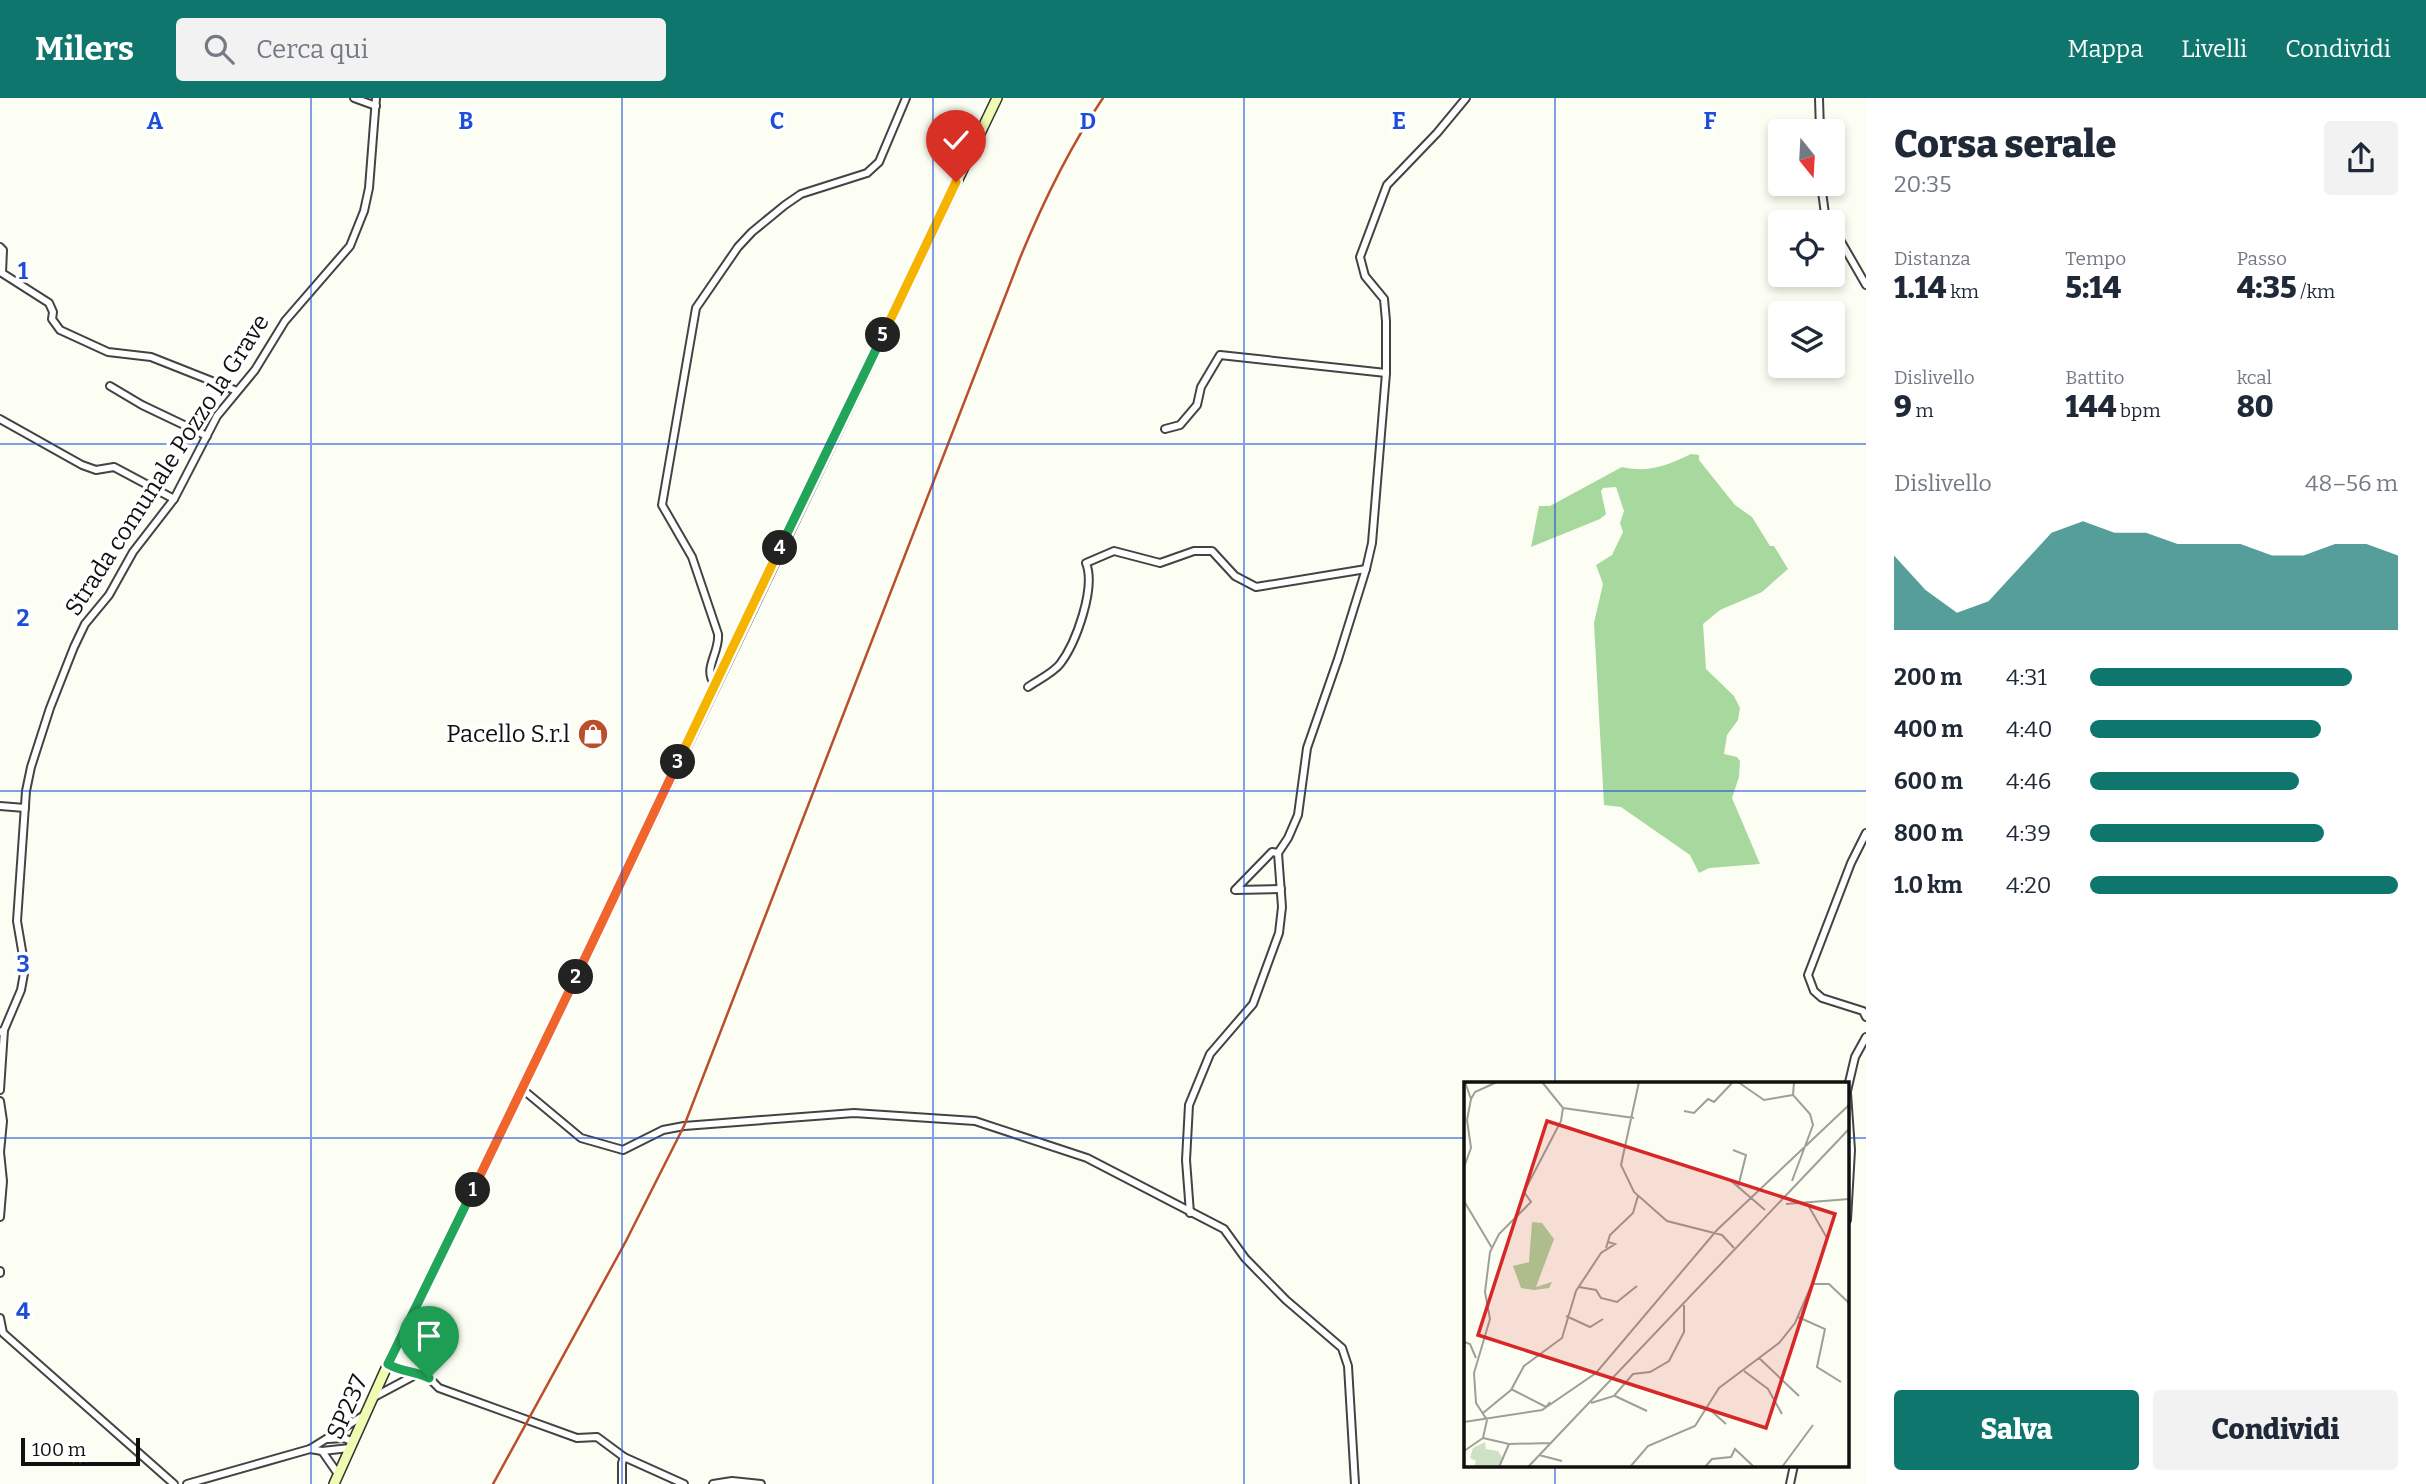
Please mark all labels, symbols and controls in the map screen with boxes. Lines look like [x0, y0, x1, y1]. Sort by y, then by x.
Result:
search box [176, 18, 666, 81]
text: Milers [35, 29, 134, 69]
icon: search [200, 30, 238, 68]
text: Cerca qui [256, 34, 368, 65]
text: Mappa [2067, 35, 2143, 63]
text: Livelli [2181, 35, 2247, 63]
text: Condividi [2285, 35, 2391, 63]
text: A [147, 107, 164, 135]
text: B [459, 107, 473, 135]
text: C [770, 107, 784, 135]
text: D [1080, 107, 1096, 135]
text: E [1392, 107, 1406, 135]
text: F [1704, 107, 1717, 135]
pin [926, 110, 986, 182]
north arrow [1768, 119, 1844, 196]
map controls [1768, 119, 1845, 378]
icon: check [937, 121, 975, 159]
text: Corsa serale [1894, 121, 2116, 167]
button: share [2324, 121, 2398, 195]
text: 20:35 [1894, 170, 1952, 198]
button: locate [1768, 210, 1845, 287]
text: Distanza [1894, 247, 1971, 270]
text: Tempo [2065, 247, 2126, 270]
text: Passo [2237, 247, 2287, 270]
text: 1 [18, 257, 28, 285]
text: 1.14 [1894, 270, 1946, 306]
text: 5:14 [2065, 270, 2121, 306]
text: 4:35 [2237, 270, 2297, 306]
text: km [1946, 280, 1979, 303]
text: /km [2297, 280, 2335, 303]
button: layers [1768, 301, 1845, 378]
street label: Strada comunale Pozzo la Grave [59, 309, 275, 621]
pin: 5 [866, 317, 900, 352]
text: 5 [877, 323, 888, 346]
text: Dislivello [1894, 366, 1975, 389]
text: Battito [2065, 366, 2125, 389]
text: kcal [2237, 366, 2272, 389]
text: 9 [1894, 389, 1912, 425]
text: 144 [2065, 389, 2116, 425]
text: 80 [2237, 389, 2274, 425]
text: m [1912, 399, 1934, 422]
text: bpm [2116, 399, 2161, 422]
text: Dislivello [1894, 469, 1992, 497]
text: 48–56 m [2305, 469, 2398, 497]
pin: 4 [762, 531, 798, 566]
text: 4 [774, 536, 785, 559]
text: 2 [17, 604, 30, 632]
text: 200 m [1894, 663, 1962, 691]
text: 4:31 [2006, 663, 2047, 691]
text: 400 m [1894, 715, 1963, 743]
text: 4:40 [2006, 715, 2052, 743]
shop icon: Pacello S.r.l [576, 717, 610, 751]
place label: Pacello S.r.l [446, 720, 570, 748]
pin: 3 [660, 744, 696, 780]
text: 3 [672, 750, 683, 773]
text: 600 m [1894, 767, 1963, 795]
text: 4:46 [2006, 767, 2051, 795]
text: 800 m [1894, 819, 1963, 847]
text: 4:39 [2006, 819, 2051, 847]
text: 1.0 km [1894, 871, 1963, 899]
text: 4:20 [2006, 871, 2052, 899]
text: 3 [16, 950, 30, 978]
pin: 2 [558, 960, 594, 994]
text: 2 [570, 965, 581, 988]
inset map [1464, 1082, 1848, 1466]
pin: 1 [456, 1172, 490, 1208]
text: 1 [468, 1178, 477, 1201]
text: 4 [16, 1297, 30, 1325]
pin [399, 1306, 459, 1378]
icon: arrive [410, 1317, 448, 1355]
street label: SP237 [321, 1371, 373, 1443]
button: Salva [1894, 1390, 2139, 1470]
button: Condividi [2153, 1390, 2398, 1470]
scale bar [21, 1435, 140, 1467]
text: 100 m [32, 1438, 86, 1461]

